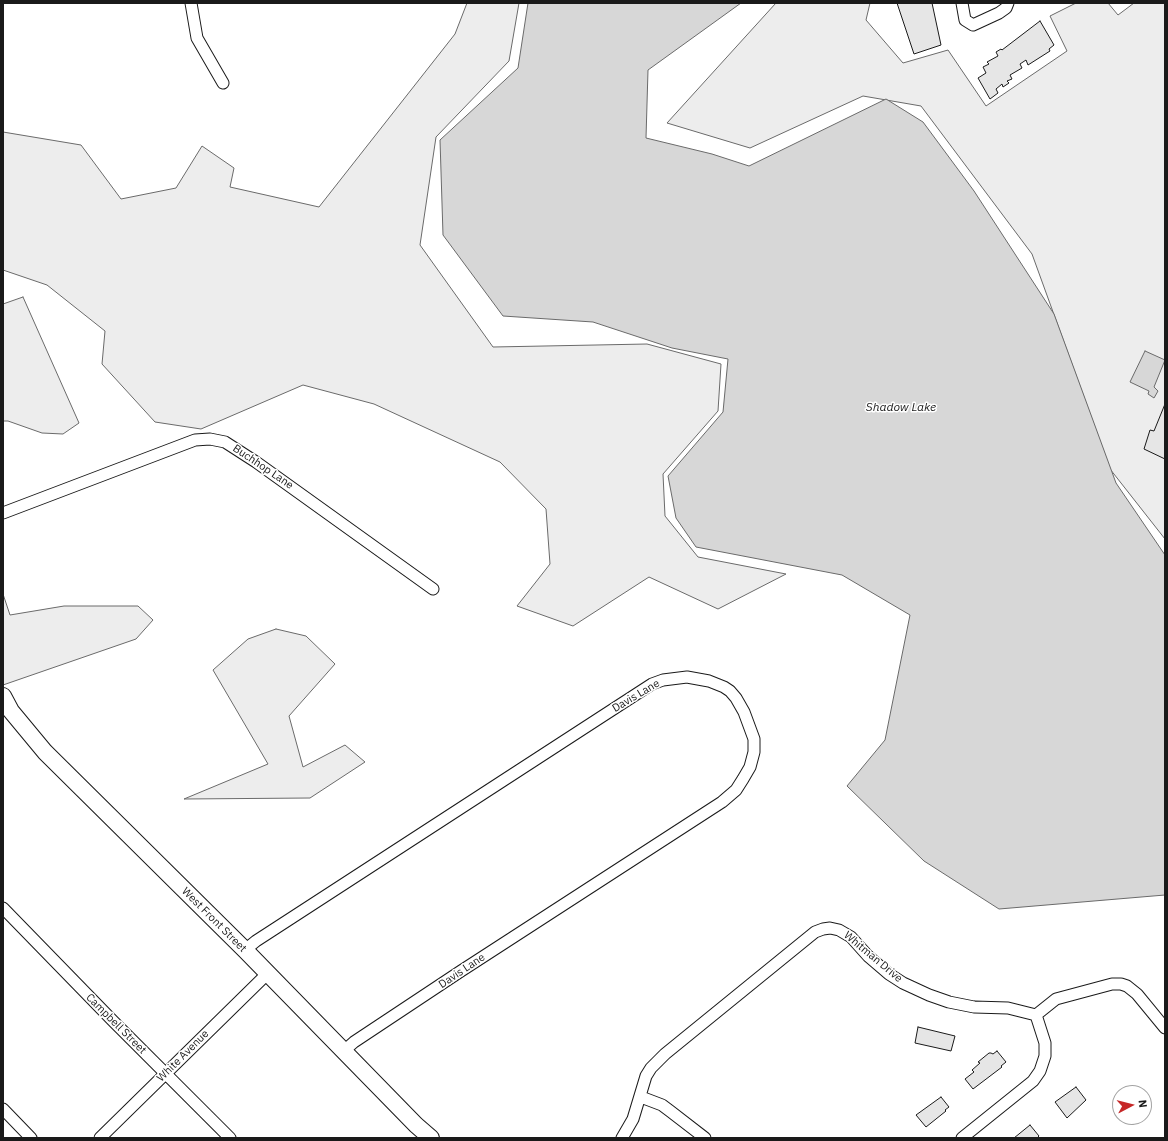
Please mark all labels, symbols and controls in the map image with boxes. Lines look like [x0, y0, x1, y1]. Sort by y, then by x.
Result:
water label: Shadow Lake [866, 401, 936, 415]
street label: Buchhop Lane [230, 442, 296, 492]
street label: Davis Lane [610, 677, 662, 715]
street label: West Front Street [179, 885, 249, 955]
street label: Whitman Drive [841, 929, 905, 985]
street label: Davis Lane [436, 951, 488, 991]
street label: Campbell Street [83, 991, 149, 1057]
street label: White Avenue [154, 1027, 212, 1085]
north arrow [1112, 1085, 1152, 1125]
text: N [1135, 1099, 1150, 1108]

